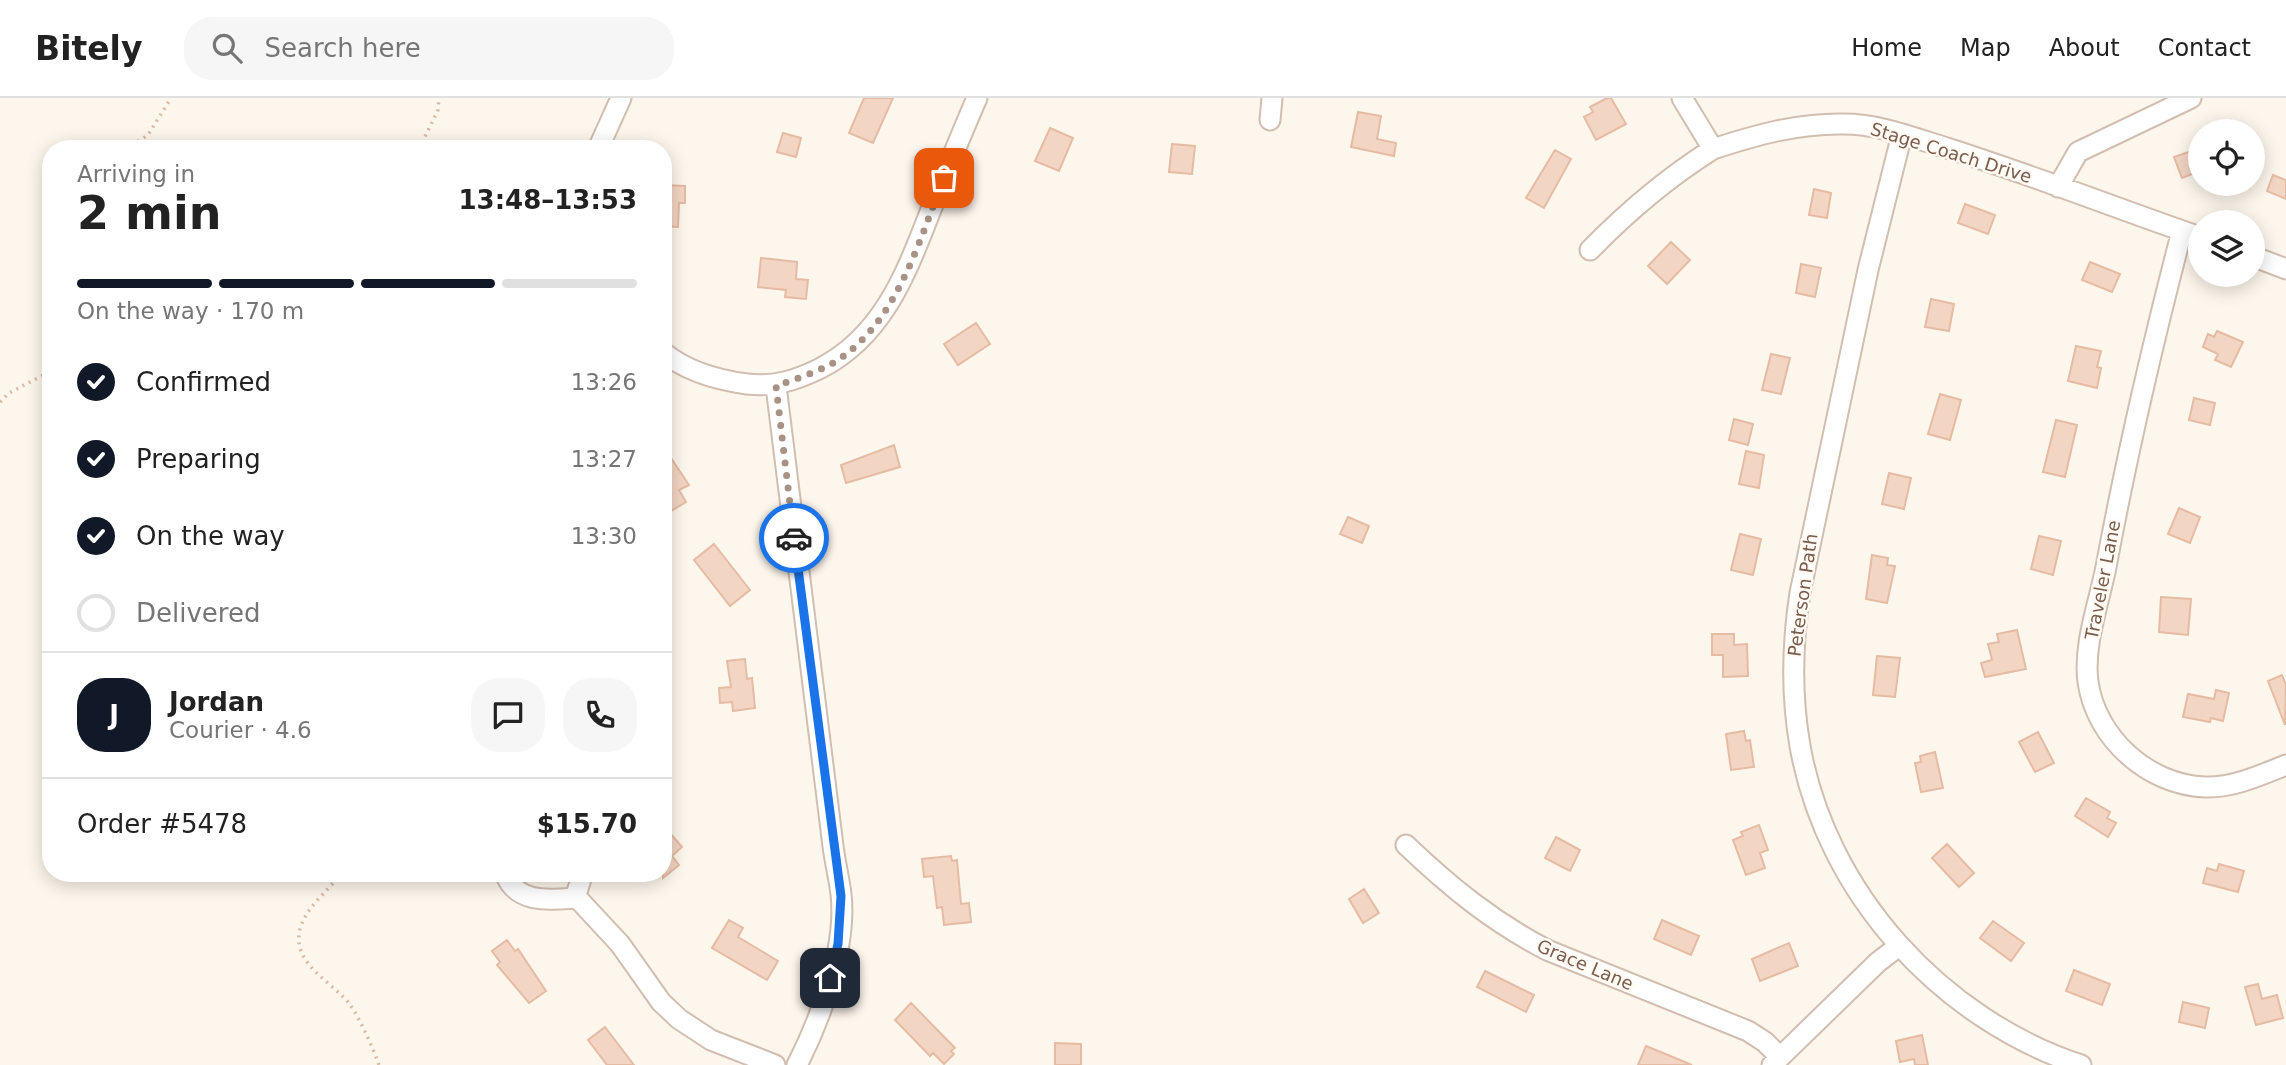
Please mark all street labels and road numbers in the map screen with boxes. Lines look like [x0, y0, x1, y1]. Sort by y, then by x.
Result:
street label: Stage Coach Drive [1868, 118, 2034, 187]
street label: Traveler Lane [2080, 518, 2124, 642]
street label: Peterson Path [1783, 532, 1822, 658]
street label: Grace Lane [1534, 935, 1637, 994]

